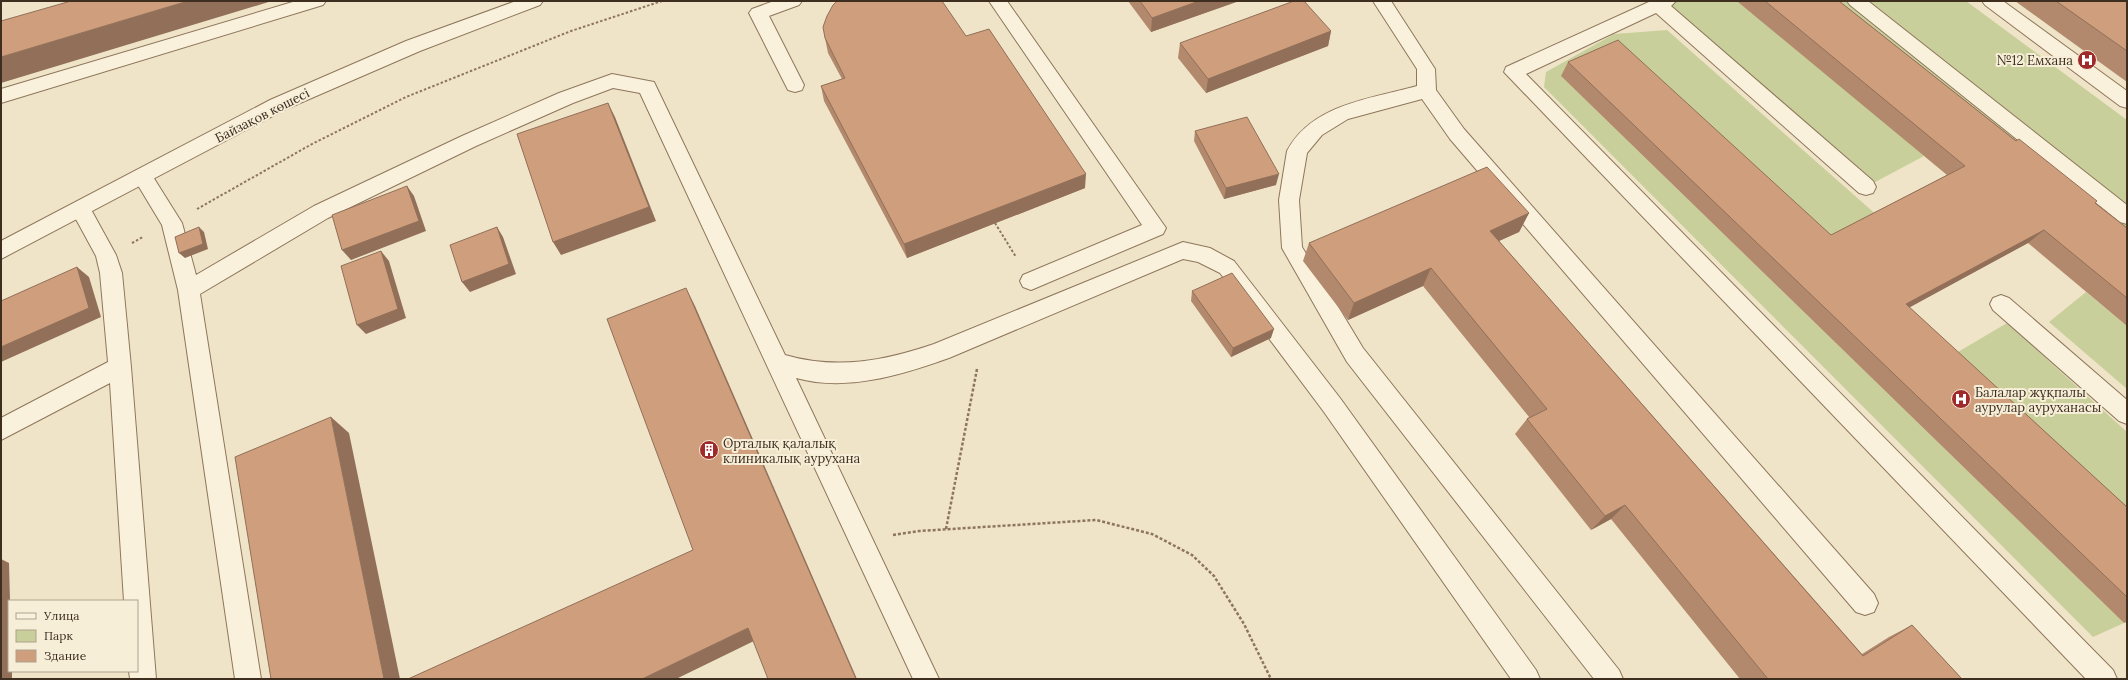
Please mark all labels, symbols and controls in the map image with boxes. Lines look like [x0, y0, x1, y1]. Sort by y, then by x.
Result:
hospital icon: №12 Емхана [2076, 49, 2098, 71]
place label: №12 Емхана [1997, 52, 2073, 69]
street label: Байзақов көшесі [212, 84, 313, 147]
place label: Балалар жұқпалы аурулар ауруханасы [1975, 384, 2102, 416]
hospital icon: Балалар жұқпалы аурулар ауруханасы [1950, 388, 1972, 410]
place label: Орталық қалалық клиникалық аурухана [723, 435, 861, 467]
building icon: Орталық қалалық клиникалық аурухана [698, 439, 720, 461]
legend [8, 600, 138, 672]
text: Улица [43, 608, 80, 623]
text: Парк [44, 628, 73, 643]
text: Здание [44, 648, 87, 663]

